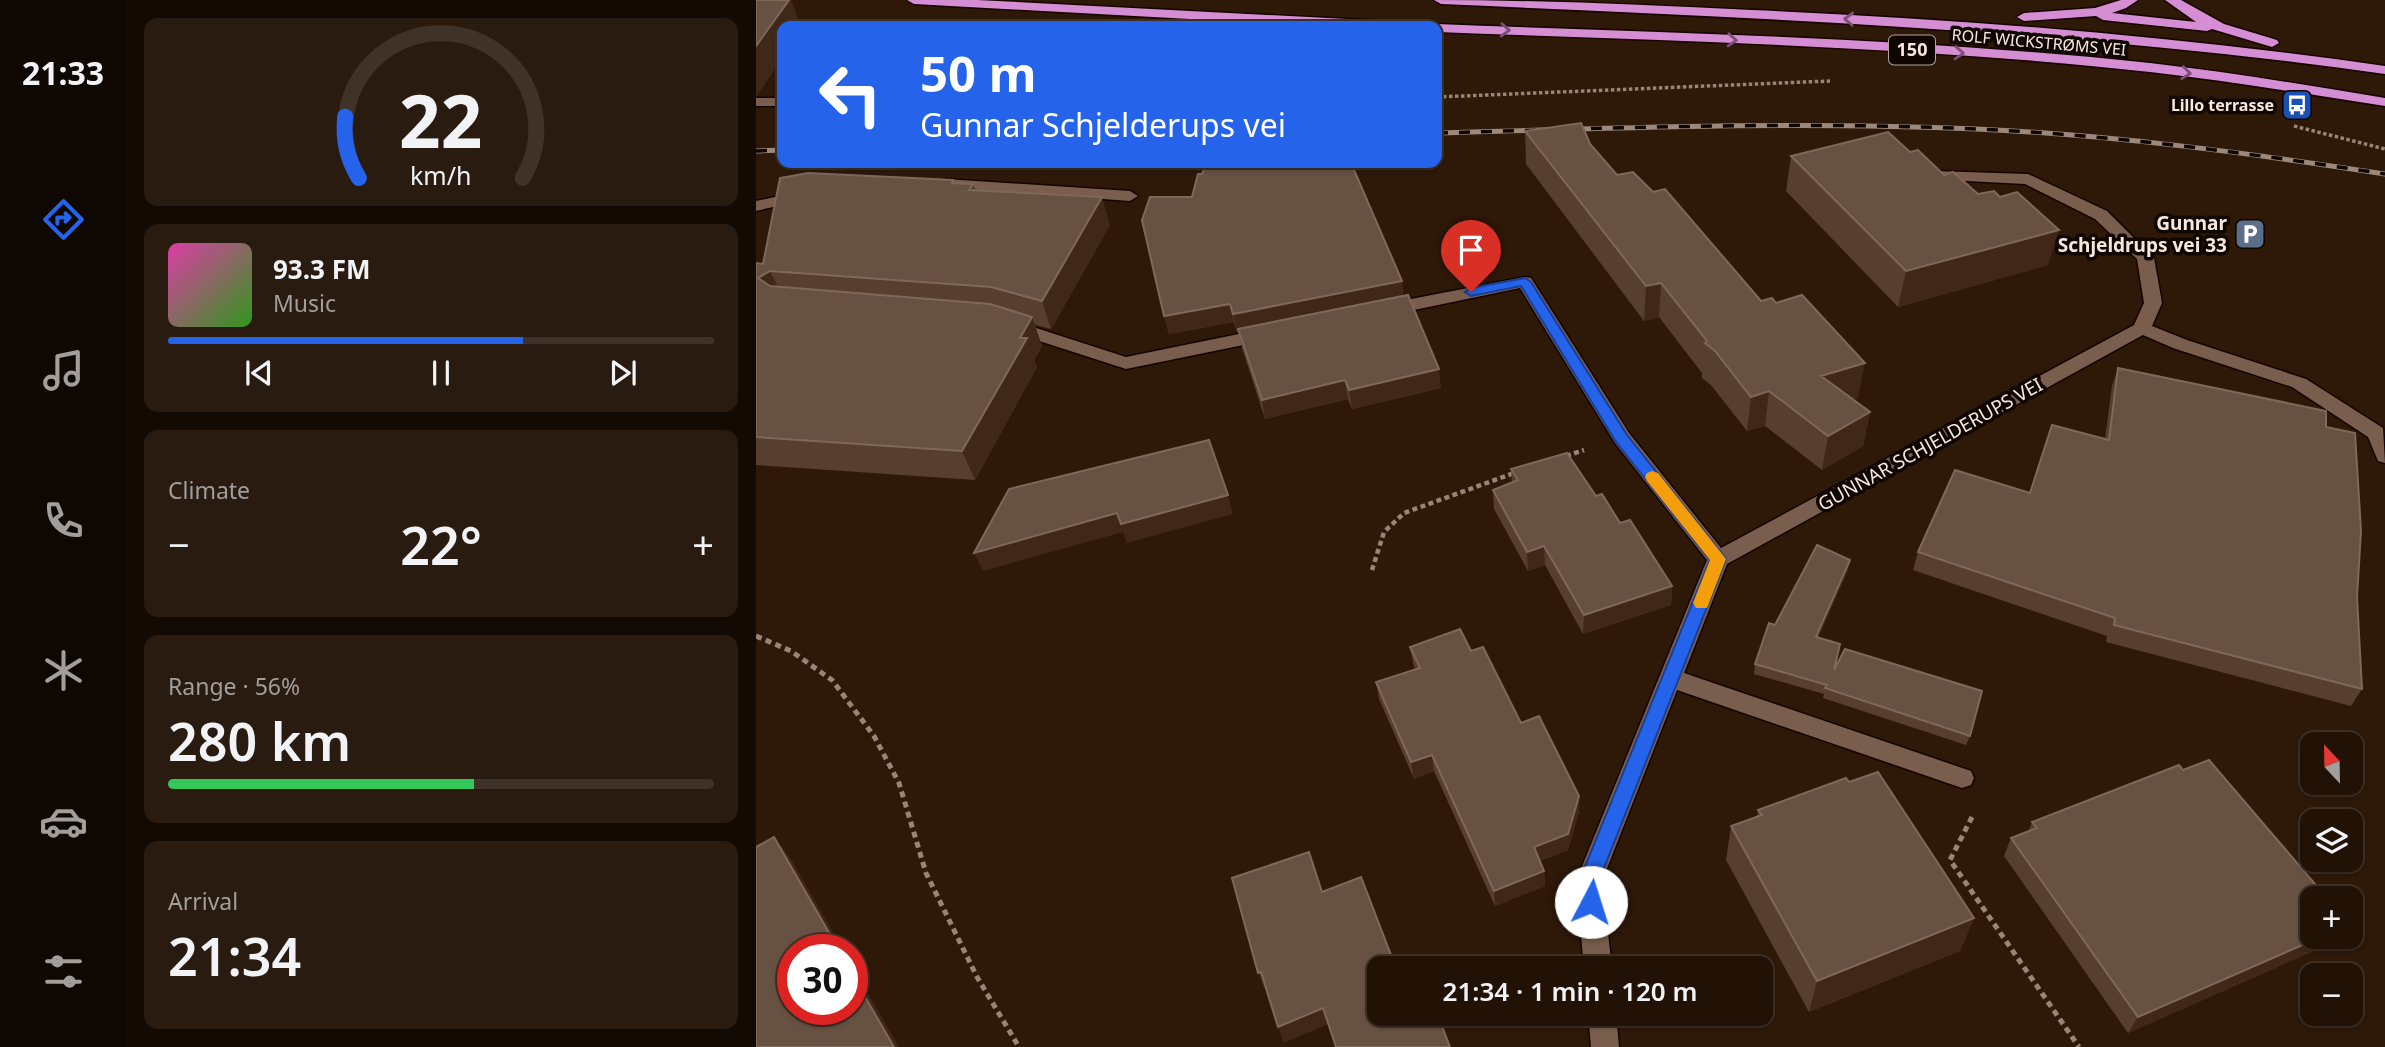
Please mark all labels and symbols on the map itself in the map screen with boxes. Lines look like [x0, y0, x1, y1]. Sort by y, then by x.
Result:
one-way arrow [1843, 11, 1854, 26]
one-way arrow [1500, 23, 1511, 38]
street label: ROLF WICKSTRØMS VEI [1951, 23, 2127, 61]
one-way arrow [1727, 33, 1738, 48]
road number: 150 [1889, 36, 1935, 64]
one-way arrow [1954, 45, 1965, 60]
one-way arrow [2180, 66, 2192, 81]
bus stop icon: Lillo terrasse [2280, 88, 2314, 122]
place label: Lillo terrasse [2171, 94, 2274, 116]
place label: Gunnar Schjeldrups vei 33 [2058, 210, 2227, 258]
parking icon: Gunnar Schjeldrups vei 33 [2233, 217, 2267, 251]
pin [1441, 220, 1501, 292]
street label: GUNNAR SCHJELDERUPS VEI [1813, 371, 2047, 517]
north arrow [2300, 732, 2362, 794]
position arrow [1554, 865, 1628, 939]
speed limit sign: 30 [777, 934, 868, 1025]

